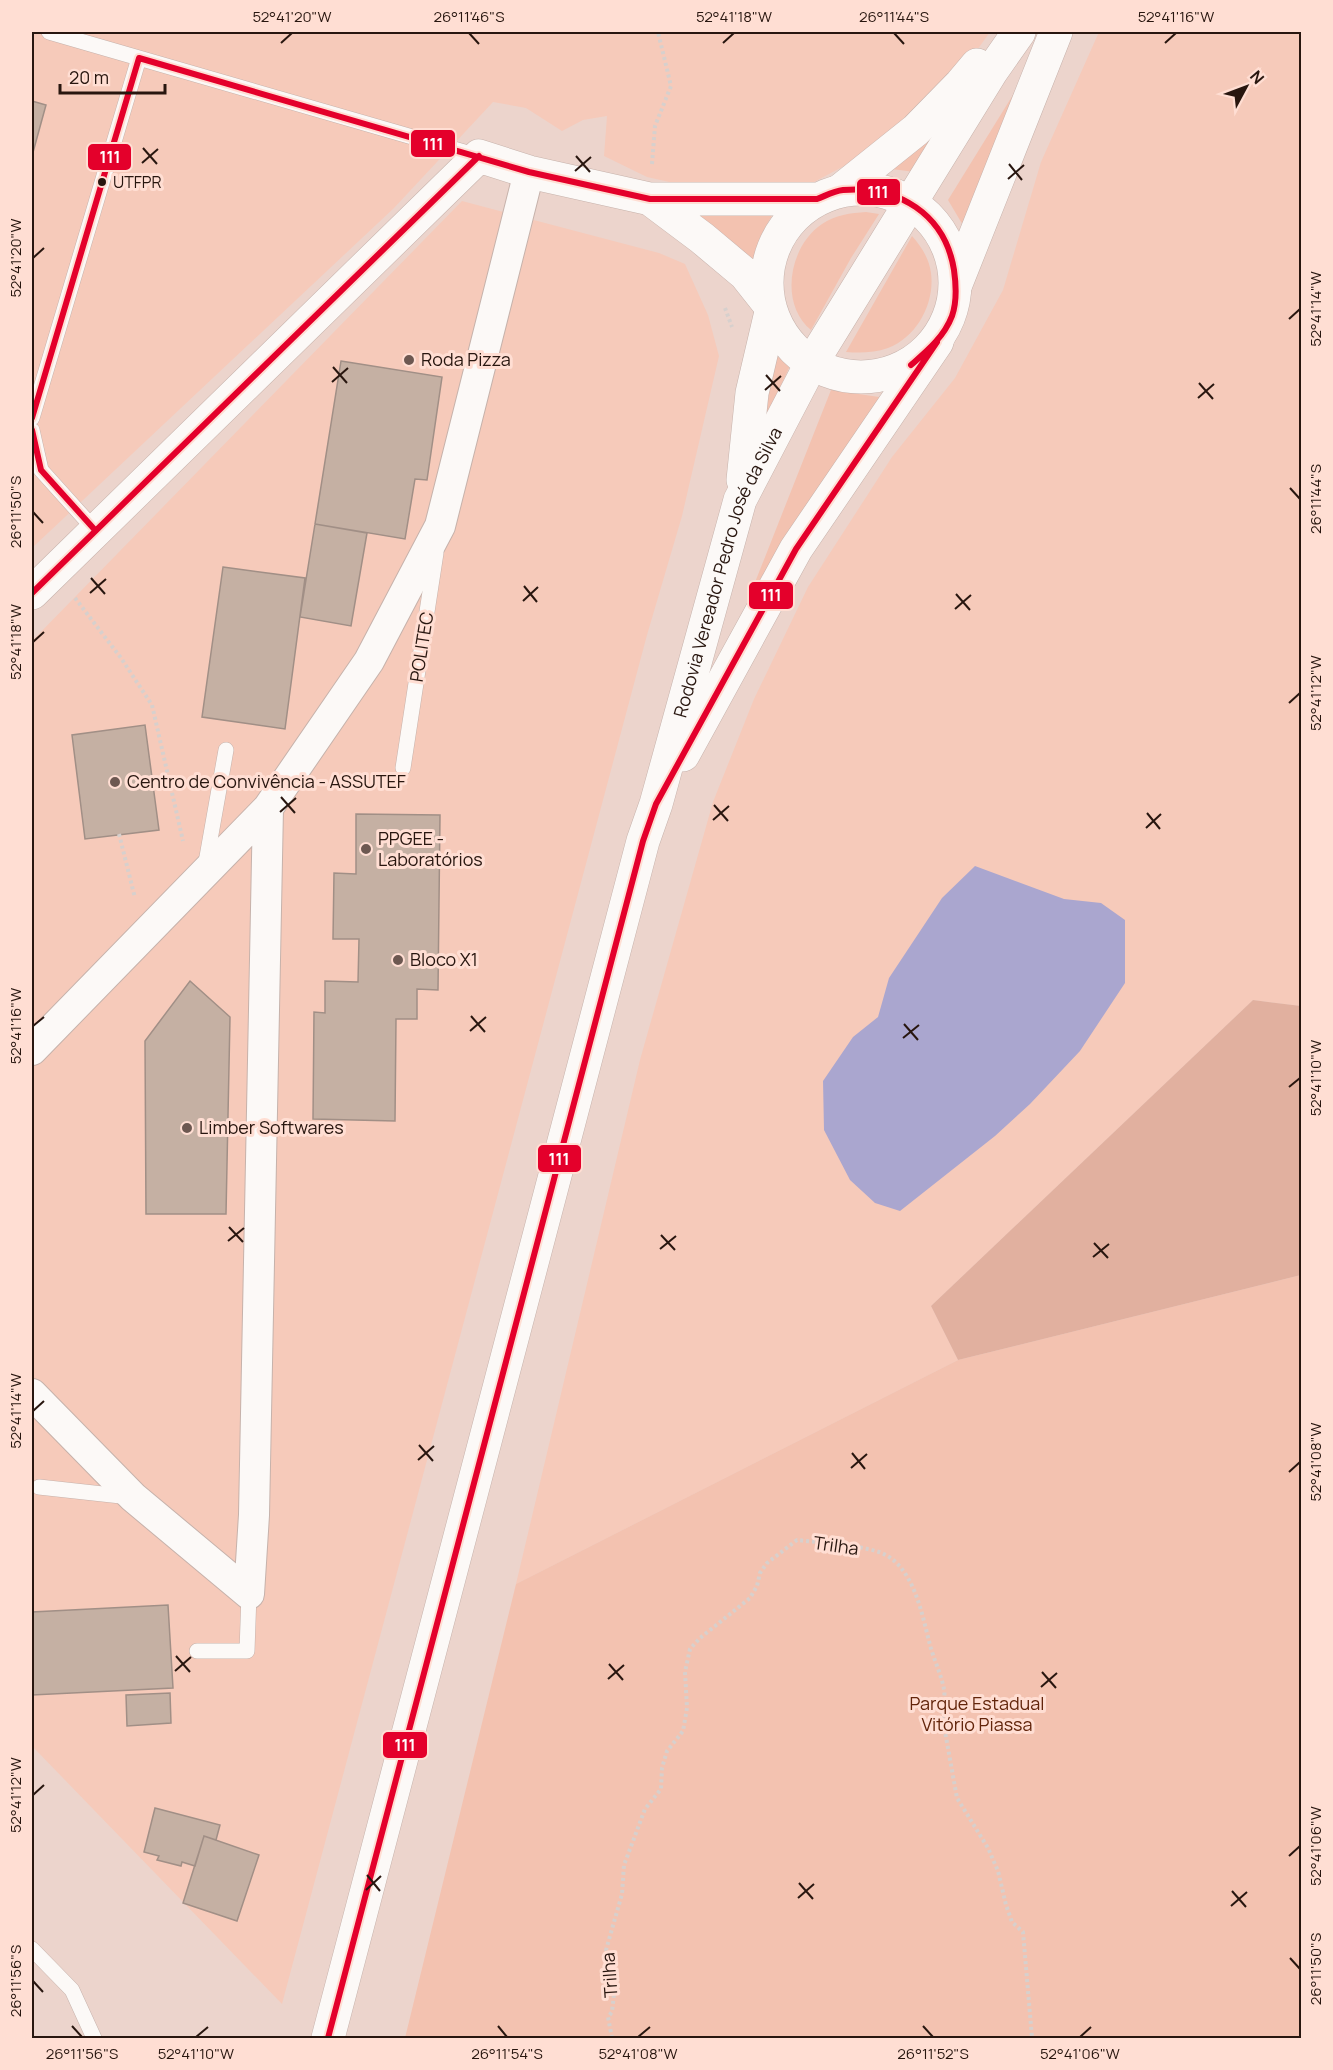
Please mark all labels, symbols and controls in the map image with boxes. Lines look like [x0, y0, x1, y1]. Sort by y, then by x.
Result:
text: 52°41'20"W [252, 6, 332, 27]
text: 26°11'46"S [434, 6, 505, 27]
text: 52°41'18"W [696, 6, 772, 27]
text: 26°11'44"S [859, 6, 929, 27]
text: 52°41'16"W [1138, 6, 1214, 27]
scale bar [60, 57, 165, 95]
north arrow [1216, 57, 1276, 117]
text: 20 m [69, 65, 109, 89]
text: N [1245, 66, 1269, 89]
line badge: 111 [410, 129, 456, 158]
text: 111 [422, 133, 444, 155]
line badge: 111 [87, 143, 132, 171]
text: 111 [99, 146, 121, 168]
place label: UTFPR [113, 171, 162, 193]
marker: UTFPR [96, 176, 108, 188]
line badge: 111 [856, 178, 901, 206]
text: 111 [867, 181, 889, 203]
text: 52°41'20"W [5, 218, 26, 298]
text: 52°41'14"W [1305, 271, 1326, 347]
place label: Roda Pizza [421, 347, 511, 371]
marker: Roda Pizza [402, 353, 416, 367]
street label: Rodovia Vereador Pedro José da Silva [667, 423, 787, 720]
text: 26°11'44"S [1305, 464, 1326, 534]
text: 26°11'50"S [5, 476, 26, 548]
line badge: 111 [748, 581, 794, 610]
text: 111 [760, 584, 782, 606]
text: 52°41'18"W [5, 604, 26, 680]
street label: POLITEC [404, 610, 438, 684]
text: 52°41'12"W [1305, 655, 1326, 731]
place label: Centro de Convivência - ASSUTEF [127, 769, 406, 793]
marker: Centro de Convivência - ASSUTEF [108, 775, 122, 789]
place label: PPGEE - Laboratórios [378, 826, 483, 871]
marker: PPGEE - Laboratórios [359, 842, 373, 856]
place label: Bloco X1 [410, 947, 478, 971]
marker: Bloco X1 [391, 953, 405, 967]
text: 52°41'16"W [5, 988, 26, 1064]
text: 52°41'10"W [1305, 1040, 1326, 1116]
place label: Limber Softwares [199, 1115, 344, 1139]
marker: Limber Softwares [180, 1121, 194, 1135]
line badge: 111 [537, 1144, 582, 1173]
text: 111 [548, 1148, 570, 1170]
text: 52°41'14"W [5, 1373, 26, 1449]
text: 52°41'08"W [1305, 1422, 1326, 1502]
street label: Trilha [812, 1530, 860, 1560]
park label: Parque Estadual Vitório Piassa [910, 1691, 1044, 1736]
line badge: 111 [382, 1731, 428, 1759]
text: 111 [394, 1734, 416, 1756]
text: 52°41'12"W [5, 1757, 26, 1833]
text: 52°41'06"W [1305, 1806, 1326, 1886]
text: 26°11'50"S [1305, 1933, 1326, 2005]
text: 26°11'56"S [5, 1945, 26, 2017]
street label: Trilha [595, 1952, 623, 1999]
text: 26°11'56"S [46, 2043, 118, 2064]
text: 52°41'10"W [158, 2043, 234, 2064]
text: 26°11'54"S [471, 2043, 543, 2064]
text: 52°41'08"W [598, 2043, 678, 2064]
text: 26°11'52"S [897, 2043, 969, 2064]
text: 52°41'06"W [1040, 2043, 1120, 2064]

